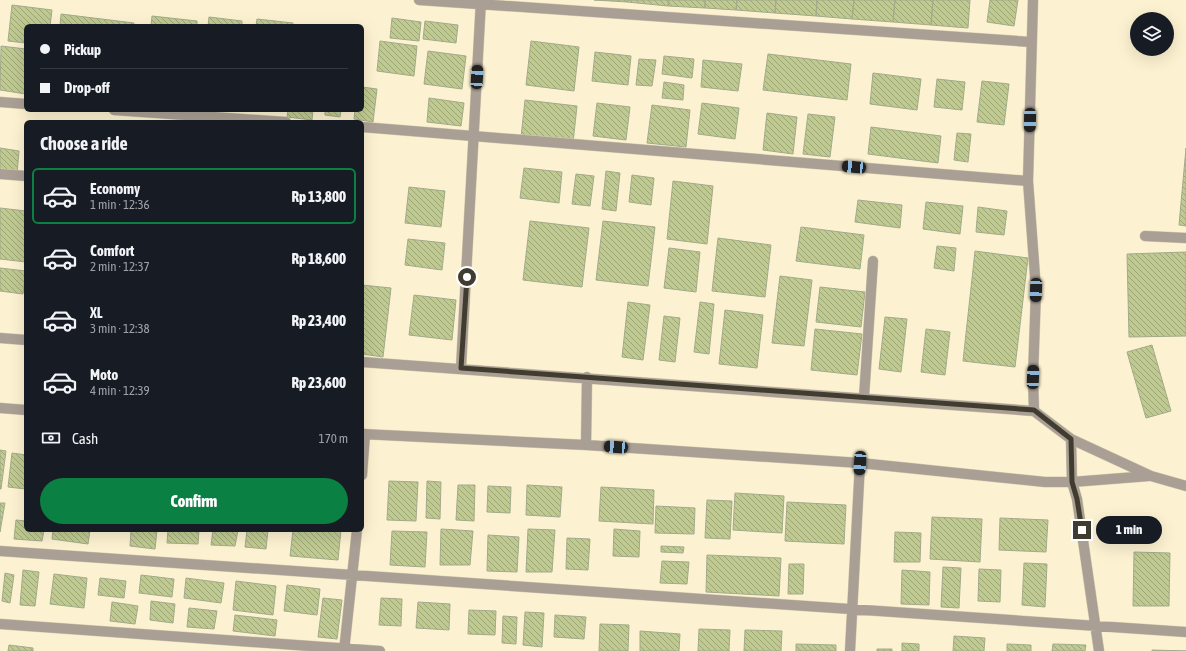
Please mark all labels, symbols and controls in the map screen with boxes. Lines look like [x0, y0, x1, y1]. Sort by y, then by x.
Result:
map controls [1130, 12, 1174, 56]
button: layers [1130, 12, 1174, 56]
text: Pickup [64, 41, 101, 58]
car [470, 65, 484, 89]
text: Drop-off [64, 79, 110, 96]
car [1024, 108, 1036, 132]
text: Choose a ride [40, 133, 128, 154]
car [842, 160, 866, 174]
icon: car [42, 178, 78, 214]
text: Economy [90, 180, 140, 197]
text: Rp 13,800 [291, 188, 346, 205]
text: 1 min · 12:36 [90, 197, 150, 212]
icon: car [42, 240, 78, 276]
text: Comfort [90, 242, 134, 259]
text: Rp 18,600 [291, 250, 346, 267]
text: 2 min · 12:37 [90, 259, 150, 274]
route start [458, 268, 476, 286]
car [1030, 278, 1042, 302]
icon: car [42, 302, 78, 338]
text: XL [90, 304, 103, 321]
text: Rp 23,400 [291, 312, 346, 329]
text: 3 min · 12:38 [90, 321, 150, 336]
icon: car [42, 364, 78, 400]
car [1027, 365, 1039, 389]
text: Moto [90, 366, 118, 383]
text: Rp 23,600 [291, 374, 346, 391]
text: 4 min · 12:39 [90, 383, 150, 398]
icon: cash [40, 427, 62, 449]
text: Cash [72, 430, 98, 447]
text: 170 m [319, 431, 348, 446]
car [604, 440, 628, 454]
car [853, 451, 867, 475]
button: Confirm [40, 478, 348, 524]
callout: 1 min [1096, 516, 1162, 544]
route end [1073, 521, 1091, 539]
text: 1 min [1116, 522, 1142, 537]

